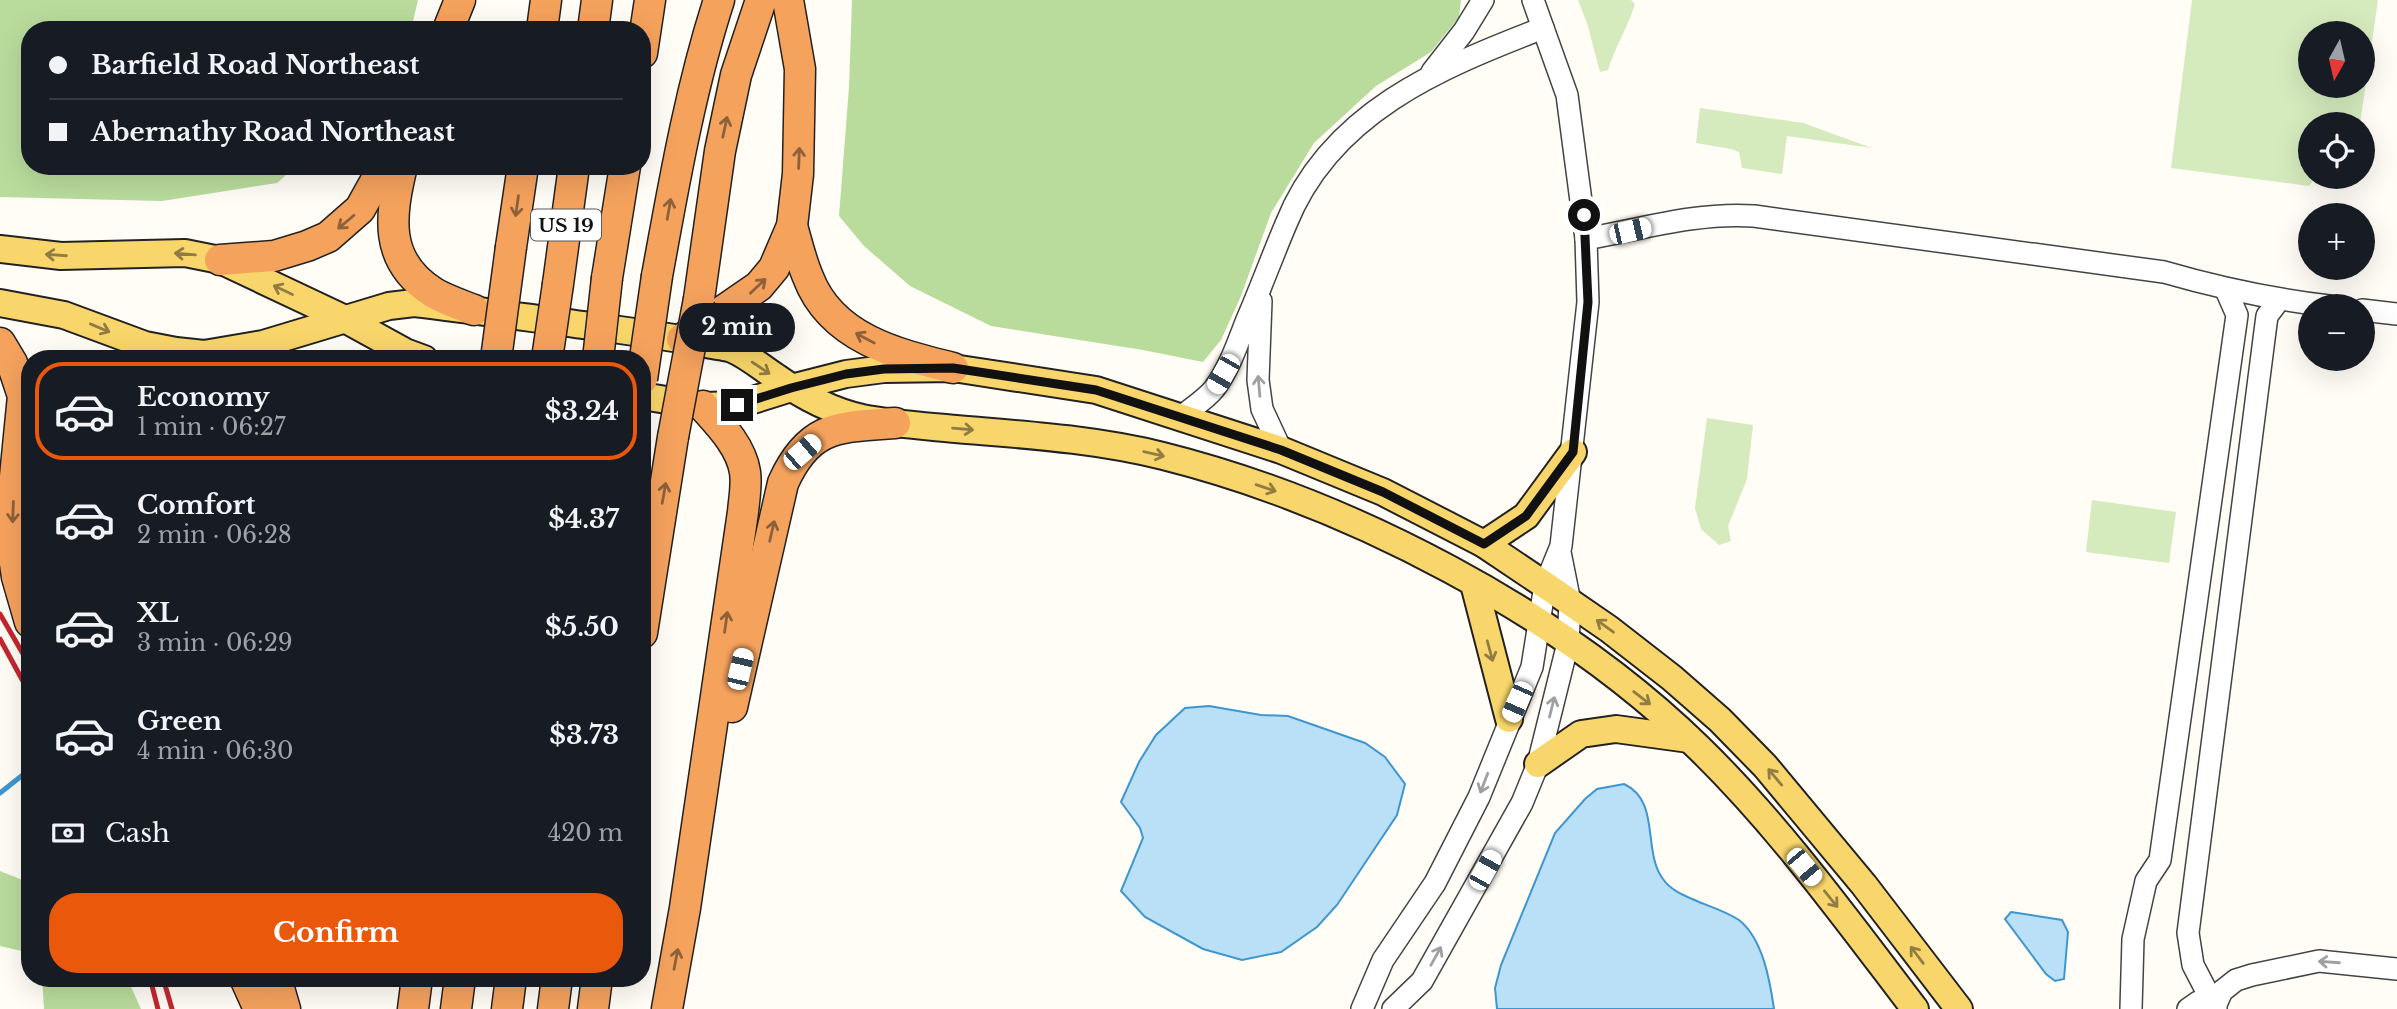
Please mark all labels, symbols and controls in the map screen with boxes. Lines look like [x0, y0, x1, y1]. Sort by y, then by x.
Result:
north arrow [2298, 21, 2375, 98]
map controls [2298, 21, 2375, 371]
text: Barfield Road Northeast [91, 49, 420, 81]
button: locate [2298, 112, 2375, 189]
text: Abernathy Road Northeast [91, 116, 455, 148]
one-way arrow [719, 116, 733, 139]
one-way arrow [793, 147, 806, 170]
one-way arrow [510, 195, 523, 217]
one-way arrow [663, 198, 676, 221]
route start [1568, 199, 1600, 231]
button: + [2298, 203, 2375, 280]
road number: US 19 [531, 210, 601, 241]
one-way arrow [337, 214, 355, 229]
car [1608, 216, 1653, 246]
one-way arrow [174, 247, 196, 260]
one-way arrow [45, 248, 67, 261]
one-way arrow [749, 277, 766, 294]
one-way arrow [273, 283, 294, 296]
button: − [2298, 294, 2375, 371]
callout: 2 min [679, 304, 795, 352]
text: 2 min [701, 313, 773, 341]
one-way arrow [88, 322, 110, 335]
one-way arrow [856, 331, 876, 345]
car [1204, 351, 1243, 397]
one-way arrow [751, 361, 770, 375]
one-way arrow [1252, 375, 1265, 398]
icon: car [53, 380, 116, 443]
text: Economy [137, 381, 270, 413]
route end [721, 389, 753, 421]
text: $3.24 [545, 395, 619, 427]
text: 1 min · 06:27 [137, 413, 285, 441]
one-way arrow [951, 423, 974, 436]
car [780, 430, 825, 474]
one-way arrow [1142, 448, 1165, 461]
one-way arrow [658, 482, 671, 505]
one-way arrow [1255, 483, 1277, 495]
icon: car [53, 488, 116, 551]
text: Comfort [137, 489, 255, 521]
one-way arrow [6, 501, 19, 524]
text: $4.37 [548, 503, 619, 535]
one-way arrow [766, 520, 779, 543]
text: 2 min · 06:28 [137, 521, 292, 549]
icon: car [53, 596, 116, 659]
text: XL [137, 597, 179, 629]
text: $5.50 [545, 611, 619, 643]
one-way arrow [720, 611, 733, 634]
one-way arrow [1596, 619, 1615, 634]
text: 3 min · 06:29 [137, 629, 293, 657]
one-way arrow [1484, 639, 1497, 661]
car [726, 646, 755, 692]
car [1499, 679, 1536, 725]
one-way arrow [1632, 691, 1651, 706]
one-way arrow [1546, 697, 1559, 719]
icon: car [53, 704, 116, 767]
text: Green [137, 705, 222, 737]
text: $3.73 [549, 719, 619, 751]
text: 4 min · 06:30 [137, 737, 294, 765]
one-way arrow [1767, 769, 1782, 787]
one-way arrow [1477, 772, 1490, 793]
icon: cash [49, 814, 87, 852]
text: Cash [105, 817, 170, 849]
text: 420 m [548, 819, 623, 847]
car [1783, 844, 1826, 890]
car [1466, 847, 1505, 893]
one-way arrow [1823, 890, 1839, 908]
button: Confirm [49, 893, 623, 973]
one-way arrow [1910, 946, 1925, 965]
one-way arrow [1429, 947, 1443, 967]
one-way arrow [670, 948, 683, 971]
one-way arrow [2318, 955, 2341, 968]

